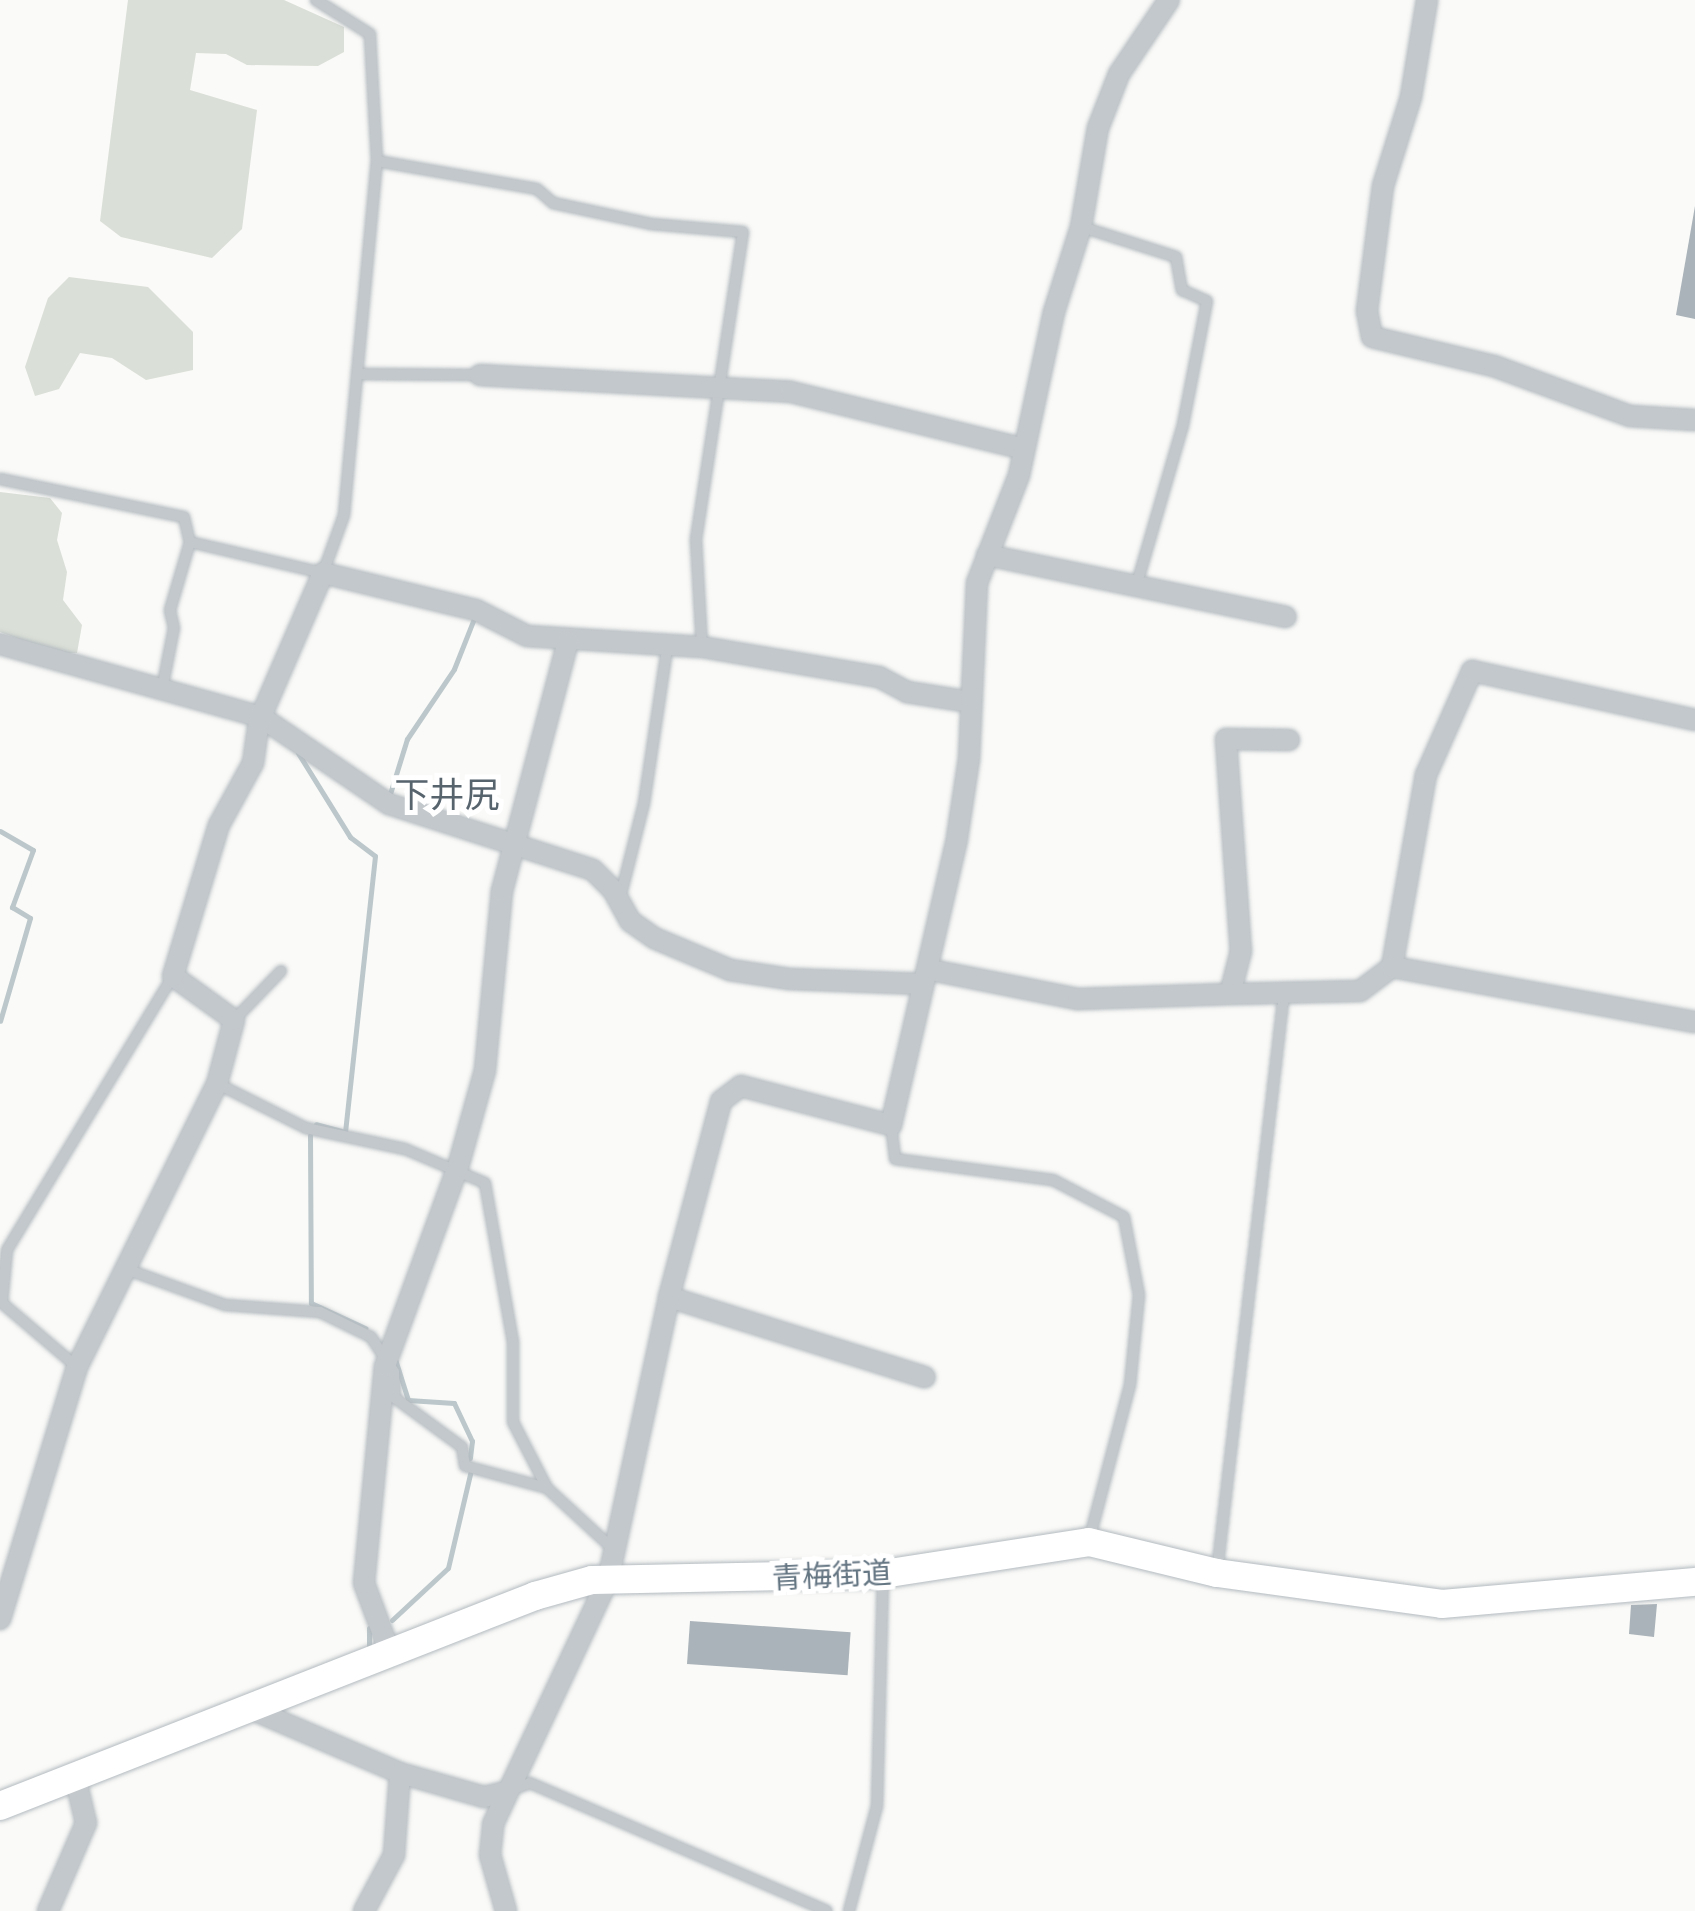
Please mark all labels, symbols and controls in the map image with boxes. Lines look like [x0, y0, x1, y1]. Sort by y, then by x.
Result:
district label: 下井尻 [395, 774, 499, 816]
street label: 青梅街道 [771, 1555, 893, 1597]

